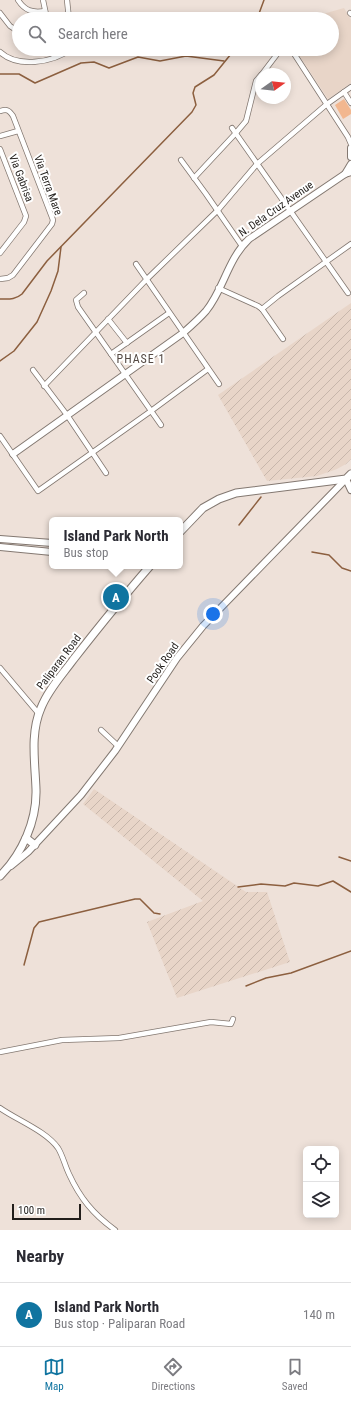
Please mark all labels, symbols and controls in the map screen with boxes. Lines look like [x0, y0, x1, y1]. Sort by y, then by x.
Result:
search box [12, 12, 339, 56]
icon: search [26, 23, 48, 45]
text: Search here [58, 25, 128, 43]
north arrow [255, 68, 291, 104]
street label: Via Gabrisa [6, 152, 36, 204]
street label: Via Terra Mare [31, 153, 65, 217]
street label: N. Dela Cruz Avenue [236, 178, 316, 240]
district label: PHASE 1 [117, 352, 165, 366]
popup [49, 517, 183, 569]
text: Island Park North [63, 527, 169, 545]
text: Bus stop [63, 545, 108, 560]
pin: A [103, 582, 129, 612]
your location [203, 604, 223, 624]
street label: Paliparan Road [34, 632, 84, 692]
street label: Pook Road [144, 640, 182, 686]
map controls [303, 1146, 339, 1218]
button: locate [303, 1146, 339, 1182]
button: layers [303, 1182, 339, 1218]
scale bar [12, 1202, 81, 1221]
text: 100 m [18, 1204, 45, 1217]
text: Nearby [16, 1246, 64, 1266]
text: Island Park North [54, 1298, 159, 1316]
text: A [25, 1307, 33, 1322]
text: 140 m [303, 1307, 335, 1322]
text: Bus stop · Paliparan Road [54, 1316, 185, 1331]
tab: Map [43, 1356, 65, 1393]
tab: Directions [151, 1356, 195, 1393]
tab: Saved [282, 1356, 308, 1393]

